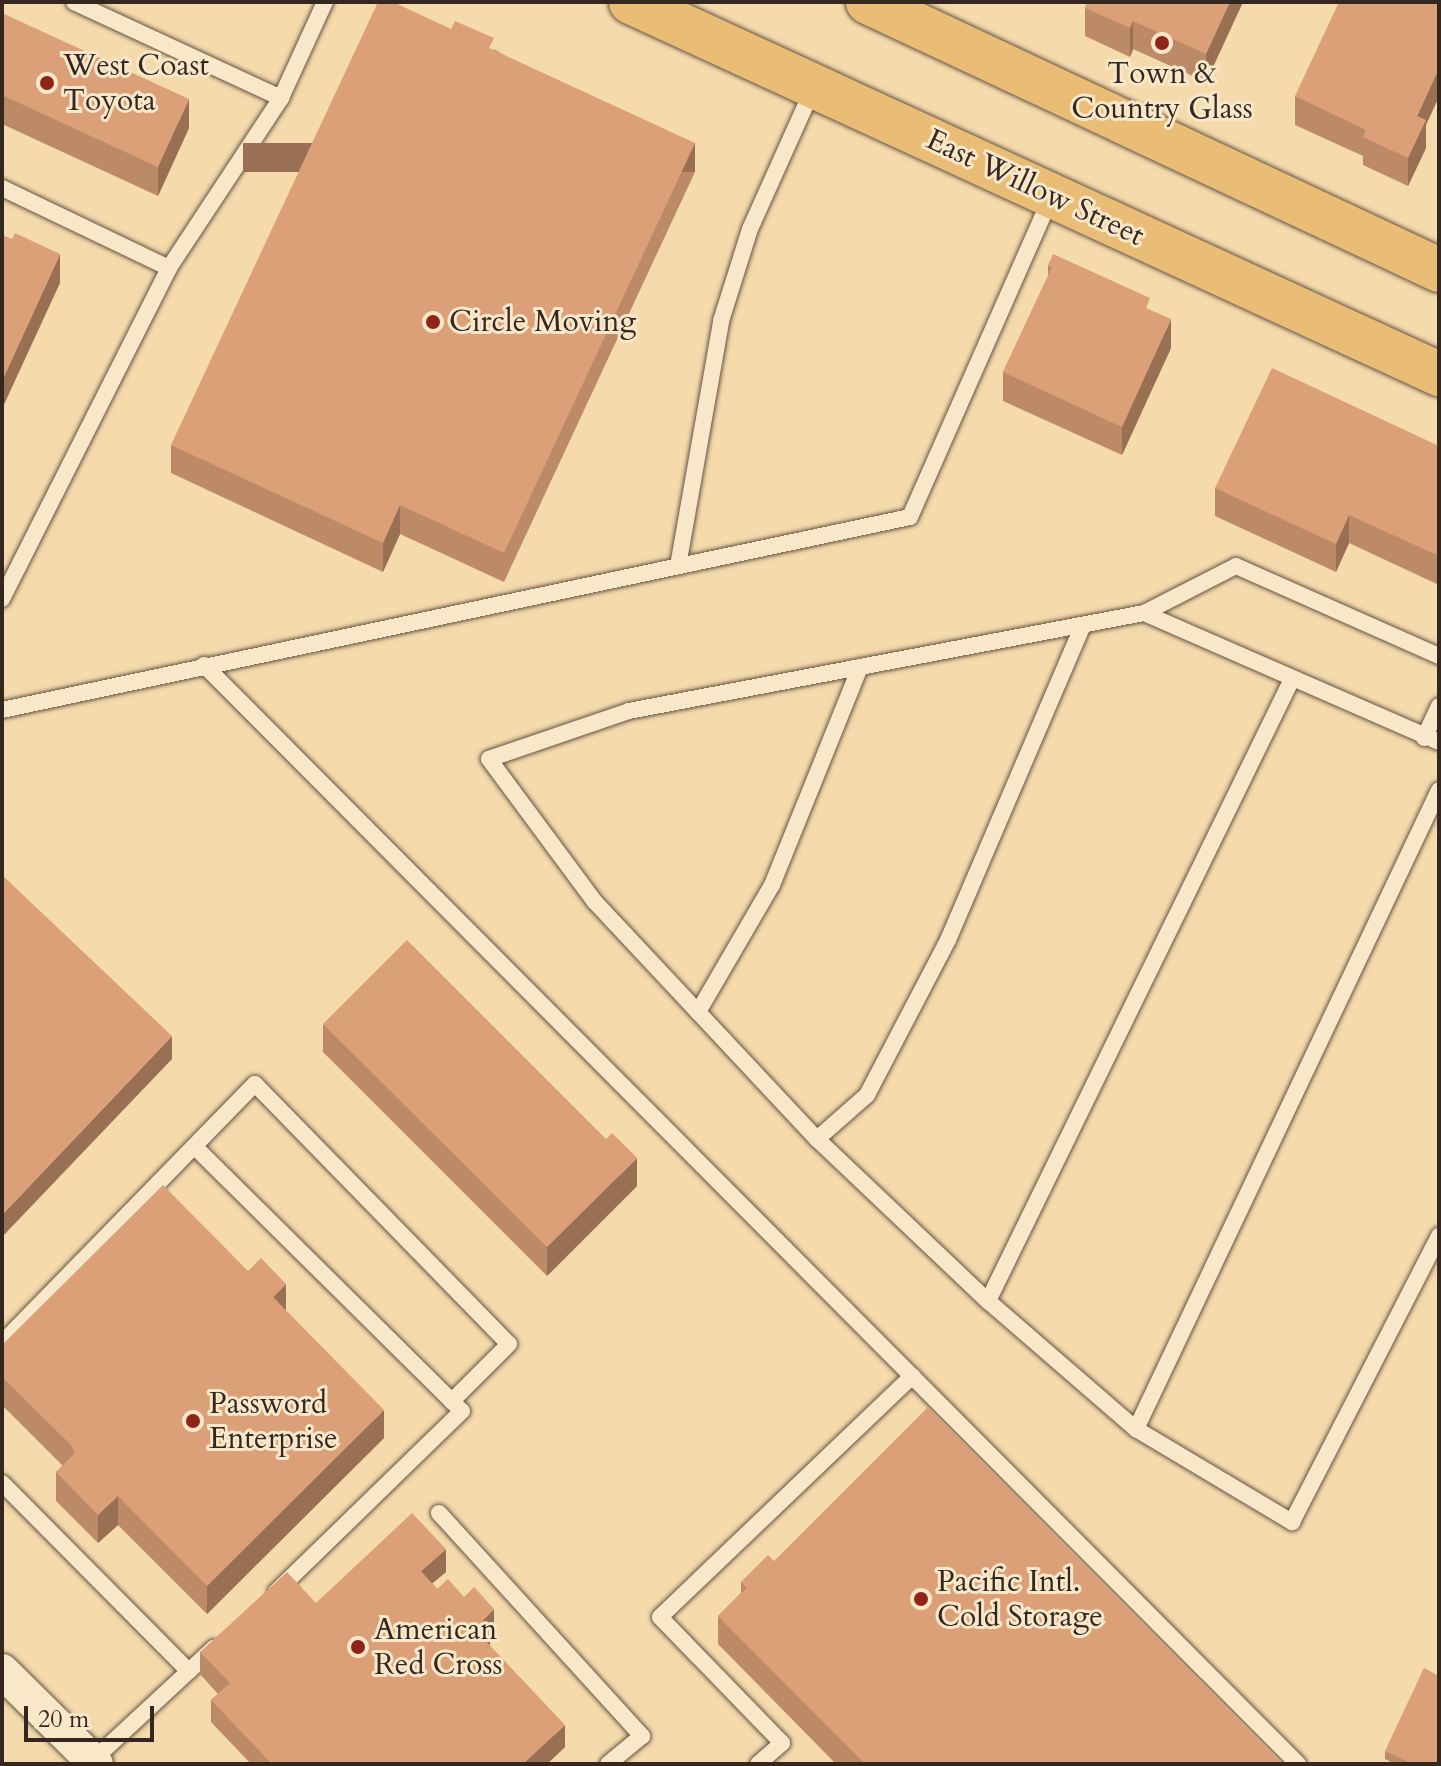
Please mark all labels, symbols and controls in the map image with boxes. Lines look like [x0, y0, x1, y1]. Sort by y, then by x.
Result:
marker: Town & Country Glass [1153, 34, 1171, 52]
place label: West Coast Toyota [63, 48, 209, 118]
place label: Town & Country Glass [1071, 56, 1253, 126]
marker: West Coast Toyota [38, 74, 56, 92]
street label: East Willow Street [920, 122, 1150, 254]
place label: Circle Moving [449, 304, 636, 340]
marker: Circle Moving [424, 313, 442, 331]
place label: Password Enterprise [209, 1386, 338, 1456]
marker: Password Enterprise [184, 1412, 202, 1430]
place label: Pacific Intl. Cold Storage [937, 1564, 1103, 1634]
marker: Pacific Intl. Cold Storage [912, 1590, 930, 1608]
place label: American Red Cross [374, 1612, 503, 1682]
marker: American Red Cross [349, 1638, 367, 1656]
scale bar [28, 1690, 158, 1740]
text: 20 m [38, 1703, 89, 1736]

